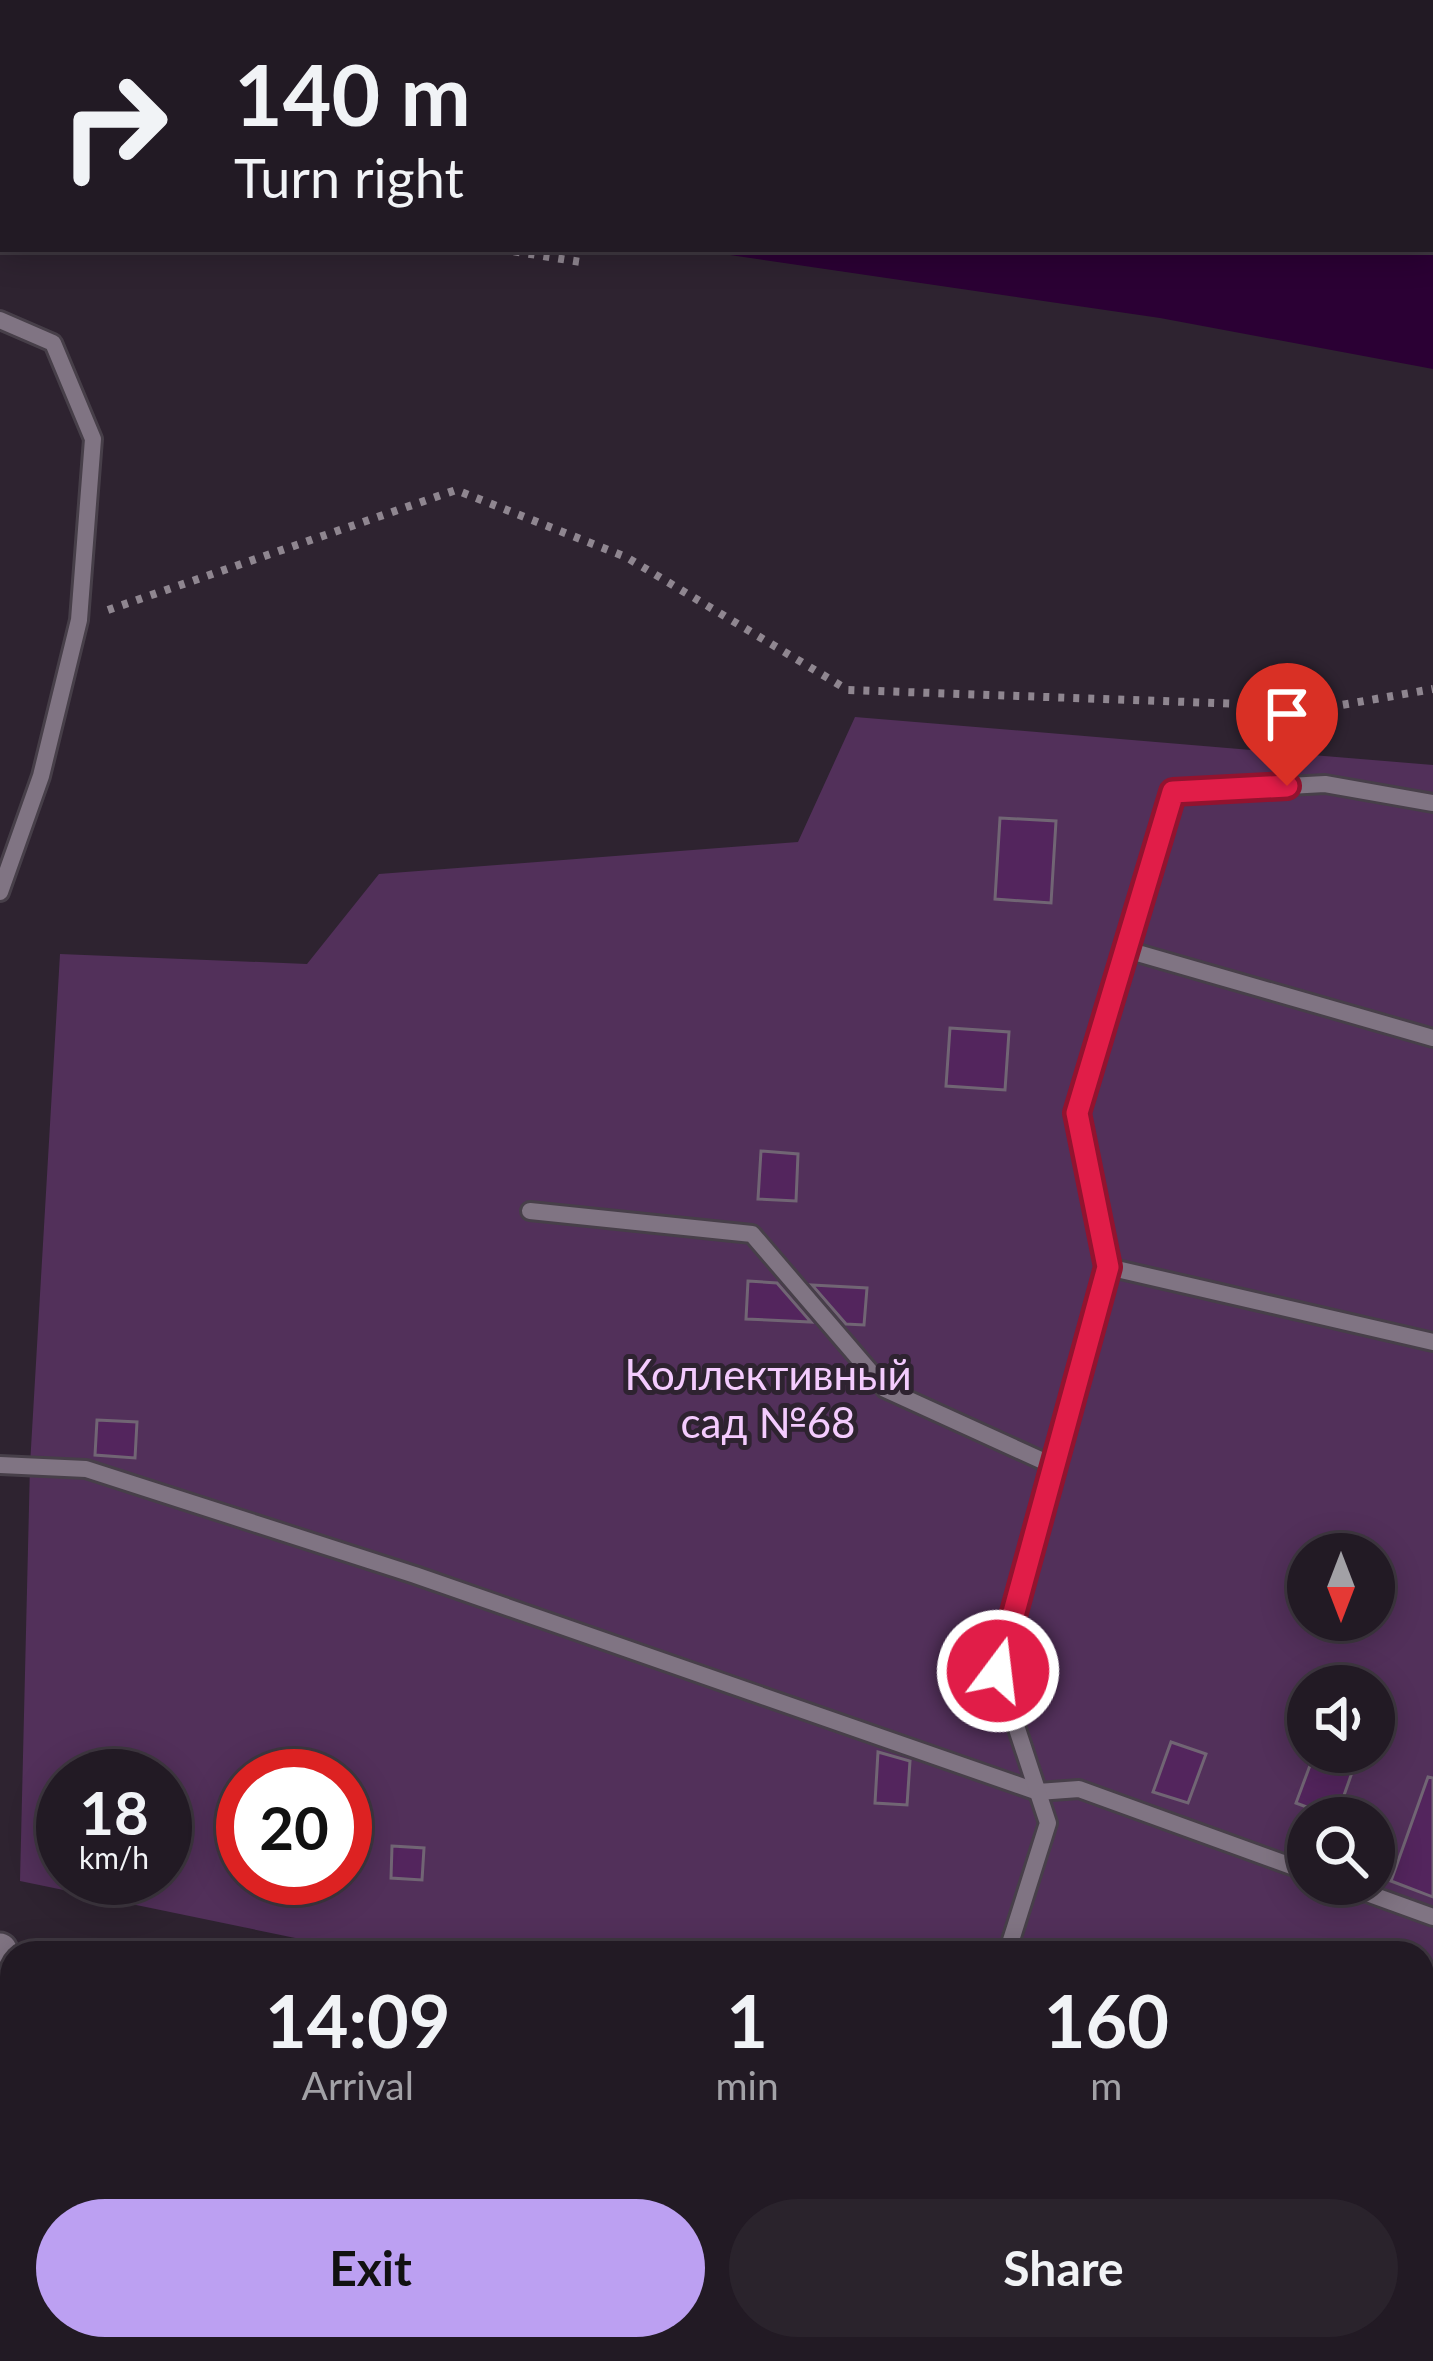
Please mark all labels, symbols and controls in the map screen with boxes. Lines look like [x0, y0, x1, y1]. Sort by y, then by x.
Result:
text: 140 m [234, 43, 471, 144]
icon: right [36, 48, 192, 204]
text: Turn right [234, 145, 464, 210]
pin [1236, 663, 1338, 786]
icon: arrive [1254, 681, 1320, 747]
park label: Коллективный сад №68 [624, 1349, 912, 1447]
north arrow [1287, 1533, 1395, 1641]
map controls [1287, 1533, 1395, 1905]
position arrow [935, 1608, 1061, 1734]
button: sound [1287, 1665, 1395, 1773]
speed limit sign: 20 [216, 1749, 372, 1905]
text: 18 [79, 1776, 149, 1848]
button: search [1287, 1797, 1395, 1905]
text: km/h [79, 1839, 149, 1875]
text: 14:09 [265, 1977, 451, 2063]
text: 1 [726, 1977, 768, 2063]
text: 160 [1044, 1977, 1169, 2063]
text: Arrival [302, 2062, 414, 2108]
text: min [716, 2062, 779, 2108]
text: m [1090, 2062, 1122, 2108]
button: Exit [36, 2199, 705, 2337]
button: Share [729, 2199, 1398, 2337]

